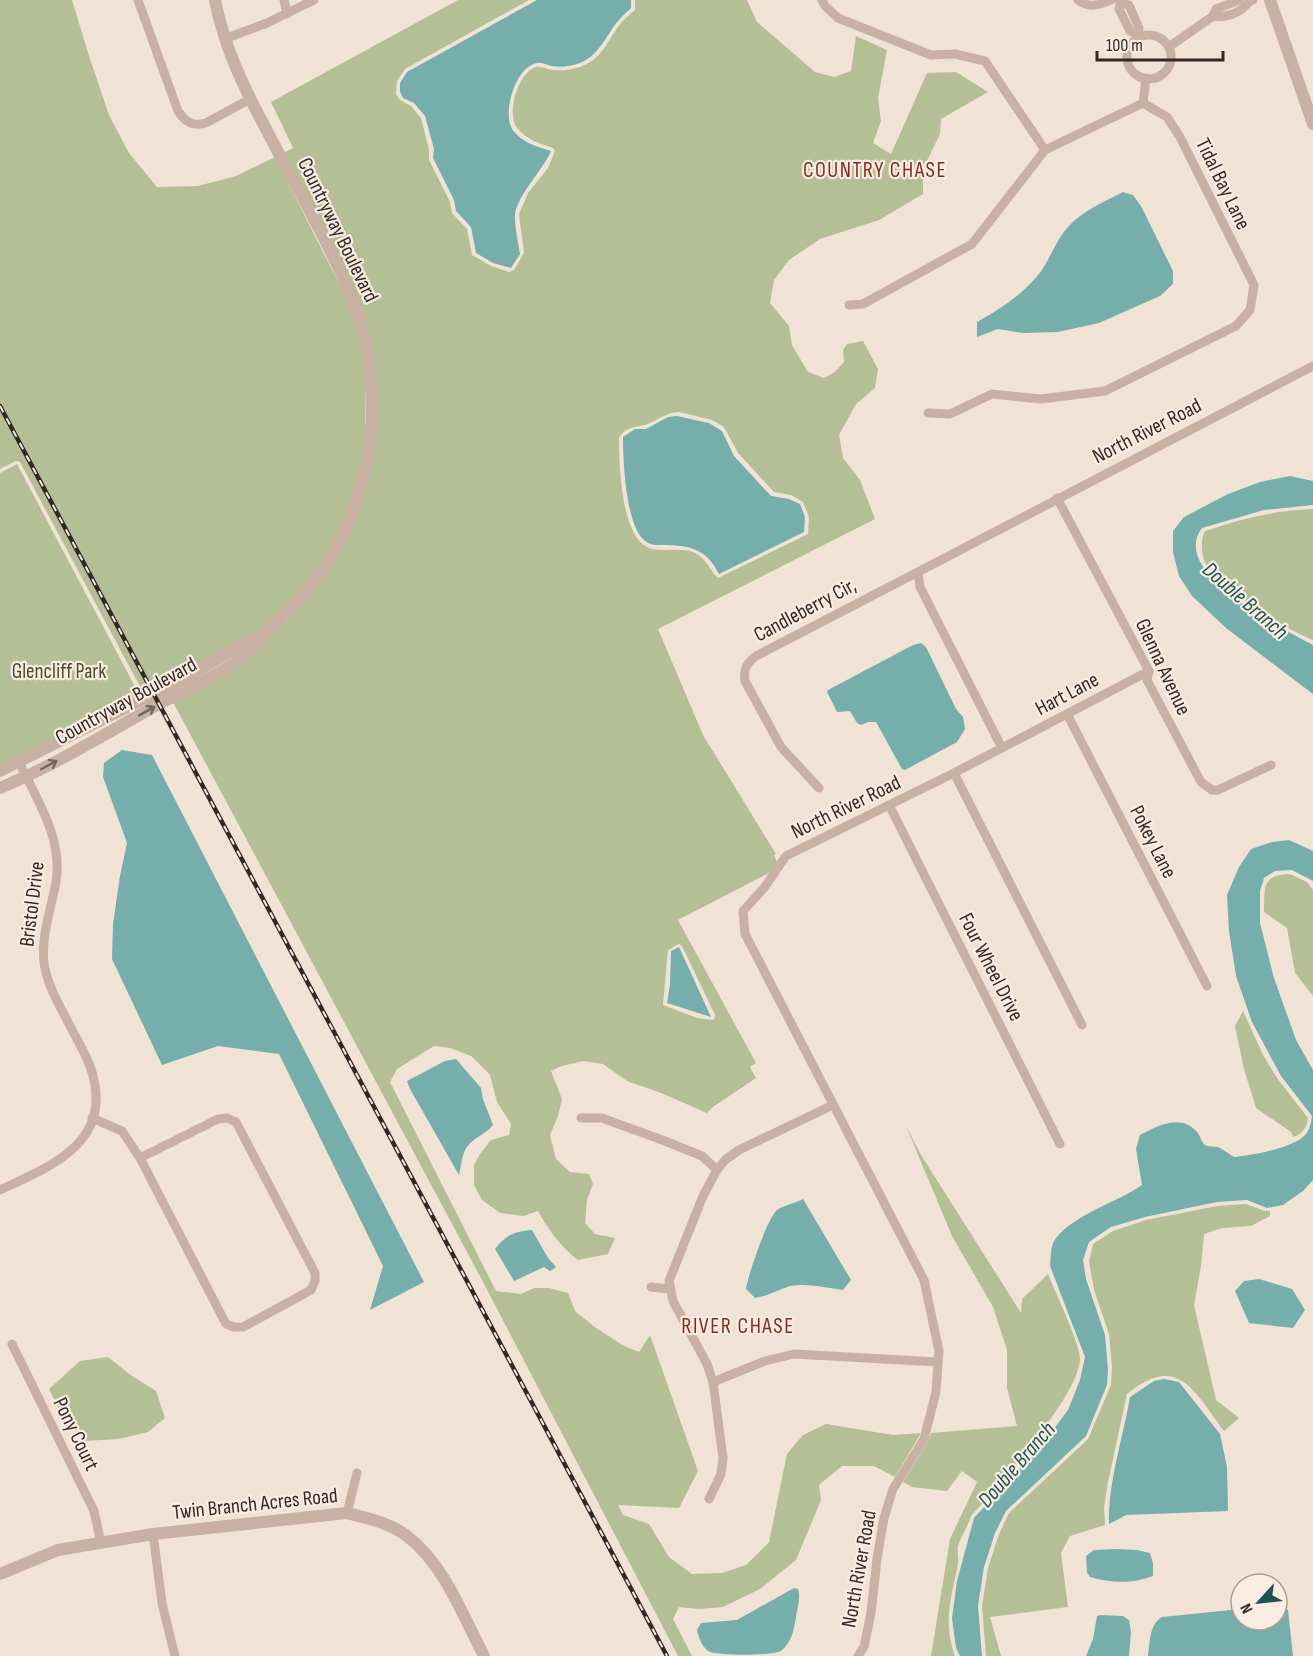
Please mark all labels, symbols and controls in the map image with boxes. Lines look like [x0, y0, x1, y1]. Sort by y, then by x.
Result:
scale bar [1097, 24, 1223, 62]
text: 100 m [1106, 35, 1143, 56]
street label: Tidal Bay Lane [1190, 134, 1256, 234]
street label: Countryway Boulevard [292, 154, 384, 306]
district label: COUNTRY CHASE [803, 157, 947, 184]
street label: North River Road [1088, 393, 1206, 469]
water label: Double Branch [1197, 556, 1293, 646]
street label: Candleberry Cir, [750, 573, 860, 647]
street label: Glenna Avenue [1130, 615, 1196, 719]
street label: Countryway Boulevard [51, 652, 201, 750]
park label: Glencliff Park [12, 659, 106, 684]
street label: Hart Lane [1031, 667, 1103, 721]
one-way arrow [138, 705, 155, 717]
one-way arrow [39, 759, 57, 770]
street label: North River Road [787, 770, 905, 844]
street label: Pokey Lane [1124, 801, 1182, 883]
street label: Bristol Drive [14, 860, 50, 948]
street label: Four Wheel Drive [953, 909, 1029, 1025]
district label: RIVER CHASE [681, 1313, 795, 1340]
street label: Pony Court [48, 1393, 104, 1475]
water label: Double Branch [972, 1417, 1062, 1513]
street label: Twin Branch Acres Road [171, 1483, 339, 1525]
street label: North River Road [836, 1508, 882, 1630]
north arrow [1229, 1572, 1289, 1632]
text: N [1237, 1600, 1257, 1616]

